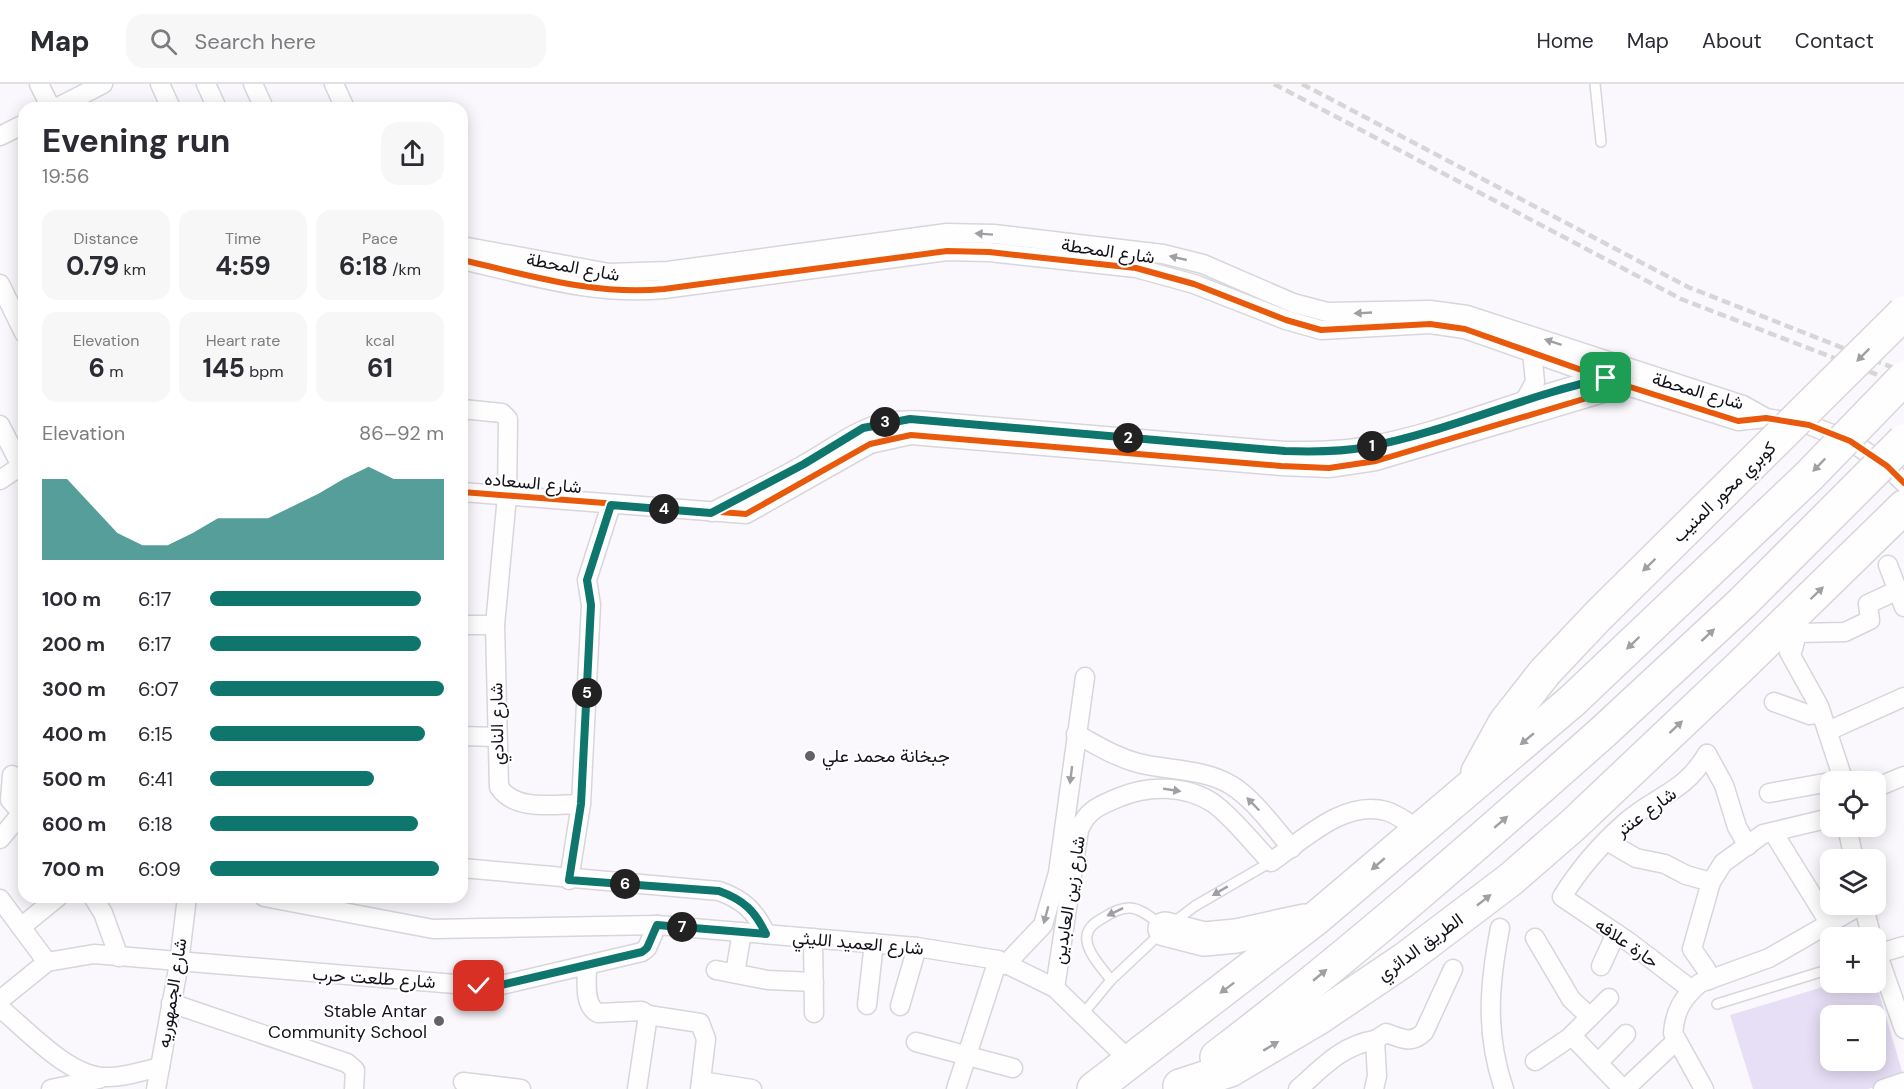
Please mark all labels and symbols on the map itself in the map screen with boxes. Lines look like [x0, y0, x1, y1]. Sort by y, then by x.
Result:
one-way arrow [975, 229, 994, 239]
street label: شارع المحطة [1060, 233, 1156, 269]
street label: شارع المحطة [524, 247, 622, 287]
one-way arrow [1169, 252, 1187, 262]
one-way arrow [1353, 308, 1372, 317]
one-way arrow [1544, 337, 1562, 346]
one-way arrow [1856, 347, 1870, 361]
pin [1580, 352, 1631, 403]
street label: شارع المحطة [1649, 366, 1747, 416]
pin: 3 [870, 407, 900, 437]
pin: 2 [1113, 423, 1143, 453]
pin: 1 [1357, 431, 1387, 461]
street label: كوبري محور المنيب [1667, 436, 1783, 550]
one-way arrow [1813, 457, 1827, 471]
street label: شارع السعاده [483, 467, 583, 499]
pin: 4 [649, 494, 679, 524]
one-way arrow [1643, 558, 1657, 572]
one-way arrow [1810, 586, 1824, 600]
one-way arrow [1700, 628, 1715, 642]
one-way arrow [1625, 636, 1640, 650]
pin: 5 [572, 678, 602, 708]
street label: شارع النادي [484, 683, 513, 765]
one-way arrow [1669, 721, 1683, 735]
one-way arrow [1520, 732, 1535, 745]
place label: جبخانة محمد علي [822, 744, 950, 771]
marker: جبخانة محمد علي [803, 749, 817, 763]
one-way arrow [1066, 765, 1076, 784]
street label: شارع عنتر [1610, 782, 1681, 843]
one-way arrow [1162, 786, 1181, 795]
one-way arrow [1246, 798, 1260, 812]
one-way arrow [1493, 816, 1508, 829]
street label: شارع زين العابدين [1047, 834, 1091, 966]
one-way arrow [1371, 857, 1386, 870]
pin: 6 [610, 869, 640, 899]
one-way arrow [1211, 886, 1228, 896]
one-way arrow [1476, 894, 1492, 907]
one-way arrow [1041, 906, 1050, 924]
one-way arrow [1106, 907, 1123, 917]
street label: الطريق الدائري [1372, 908, 1470, 989]
pin: 7 [667, 912, 697, 942]
street label: حارة علافه [1590, 912, 1664, 974]
street label: شارع العميد الليثي [791, 925, 925, 964]
street label: شارع الجمهوريه [151, 936, 193, 1050]
pin [453, 960, 504, 1011]
street label: شارع طلعت حرب [312, 962, 436, 994]
one-way arrow [1312, 969, 1327, 982]
one-way arrow [1219, 981, 1235, 994]
place label: Stable Antar Community School [268, 999, 427, 1044]
marker: Stable Antar Community School [432, 1014, 446, 1028]
one-way arrow [1263, 1041, 1280, 1051]

